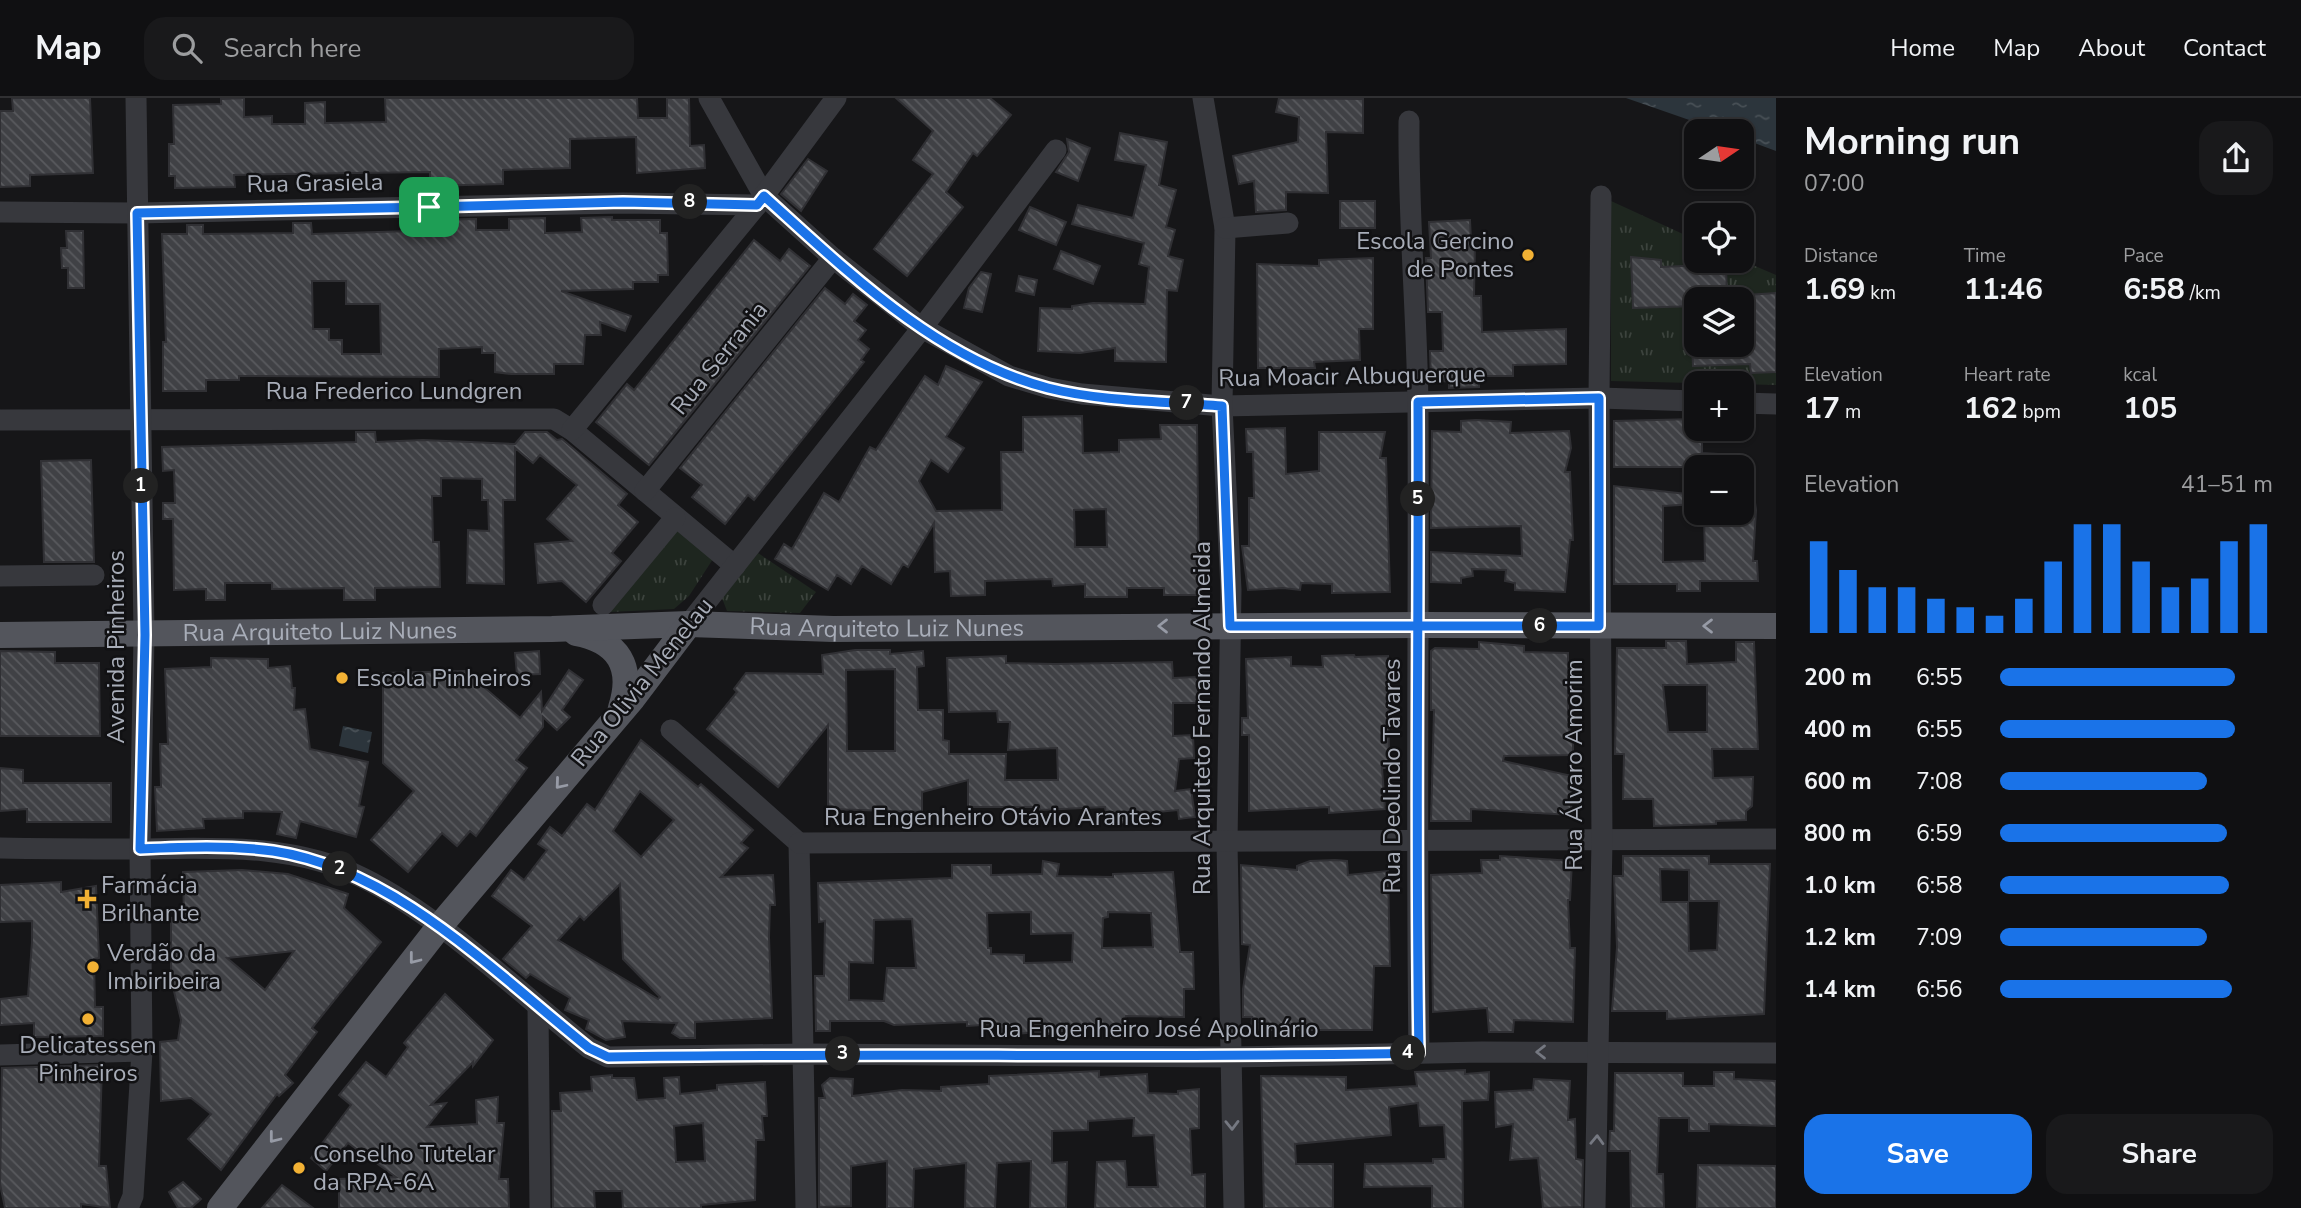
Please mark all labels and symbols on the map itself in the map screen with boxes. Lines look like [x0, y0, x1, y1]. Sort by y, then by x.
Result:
north arrow [1684, 119, 1754, 189]
street label: Rua Grasiela [246, 166, 384, 200]
pin [399, 177, 459, 237]
pin: 8 [672, 184, 708, 220]
place label: Escola Gercino de Pontes [1356, 225, 1514, 285]
marker: Escola Gercino de Pontes [1520, 247, 1536, 263]
street label: Rua Serrania [663, 294, 775, 422]
street label: Rua Moacir Albuquerque [1218, 358, 1486, 394]
street label: Rua Frederico Lundgren [266, 375, 522, 407]
pin: 7 [1170, 386, 1204, 420]
pin: 1 [124, 468, 158, 504]
pin: 5 [1400, 482, 1436, 516]
street label: Rua Arquiteto Fernando Almeida [1186, 541, 1218, 895]
street label: Avenida Pinheiros [100, 550, 132, 744]
street label: Rua Olivia Menelau [564, 591, 720, 773]
pin: 6 [1522, 608, 1558, 644]
street label: Rua Arquiteto Luiz Nunes [749, 610, 1024, 645]
street label: Rua Arquiteto Luiz Nunes [182, 614, 457, 649]
one-way arrow [1158, 618, 1168, 634]
one-way arrow [1702, 618, 1713, 634]
street label: Rua Deolindo Tavares [1376, 659, 1408, 893]
street label: Rua Álvaro Amorim [1558, 659, 1590, 871]
place label: Escola Pinheiros [356, 662, 531, 694]
marker: Escola Pinheiros [334, 670, 350, 686]
one-way arrow [556, 776, 568, 789]
street label: Rua Engenheiro Otávio Arantes [824, 801, 1162, 833]
pin: 2 [322, 852, 358, 886]
place label: Farmácia Brilhante [101, 869, 200, 929]
marker: Farmácia Brilhante [79, 891, 95, 907]
place label: Verdão da Imbiribeira [106, 937, 221, 997]
one-way arrow [409, 951, 422, 963]
marker: Verdão da Imbiribeira [85, 959, 101, 975]
marker: Delicatessen Pinheiros [80, 1011, 96, 1027]
street label: Rua Engenheiro José Apolinário [979, 1013, 1319, 1045]
place label: Delicatessen Pinheiros [19, 1029, 157, 1089]
pin: 4 [1390, 1035, 1426, 1070]
pin: 3 [826, 1037, 860, 1072]
one-way arrow [1535, 1044, 1545, 1060]
one-way arrow [1224, 1121, 1240, 1131]
one-way arrow [270, 1131, 283, 1143]
one-way arrow [1589, 1134, 1605, 1145]
place label: Conselho Tutelar da RPA-6A [313, 1138, 496, 1198]
marker: Conselho Tutelar da RPA-6A [291, 1160, 307, 1176]

